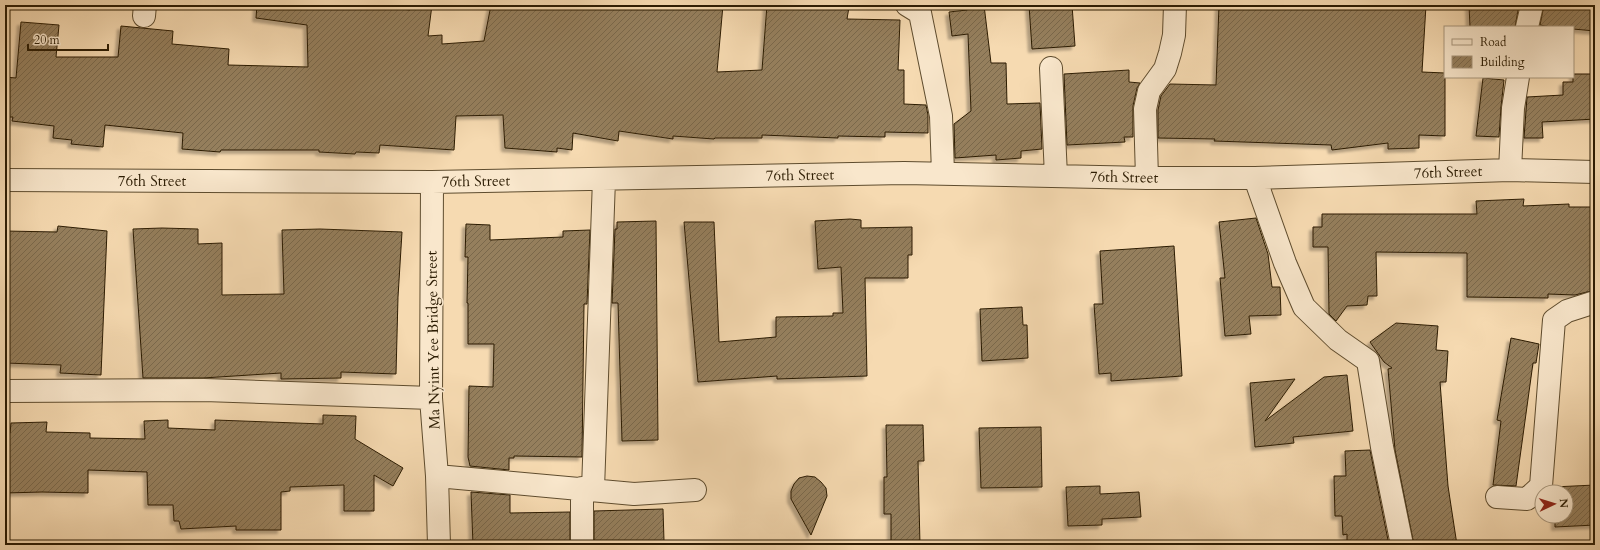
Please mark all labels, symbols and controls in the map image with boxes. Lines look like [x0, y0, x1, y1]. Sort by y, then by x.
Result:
scale bar [28, 26, 108, 52]
legend [1444, 26, 1574, 78]
text: 20 m [34, 32, 61, 48]
text: Road [1480, 34, 1507, 50]
text: Building [1480, 54, 1525, 70]
street label: 76th Street [1413, 161, 1483, 183]
street label: 76th Street [766, 164, 835, 186]
street label: 76th Street [1090, 166, 1159, 188]
street label: 76th Street [442, 170, 511, 192]
street label: 76th Street [118, 171, 186, 191]
street label: Ma Nyint Yee Bridge Street [421, 250, 445, 430]
north arrow [1534, 484, 1574, 524]
text: N [1556, 498, 1571, 509]

